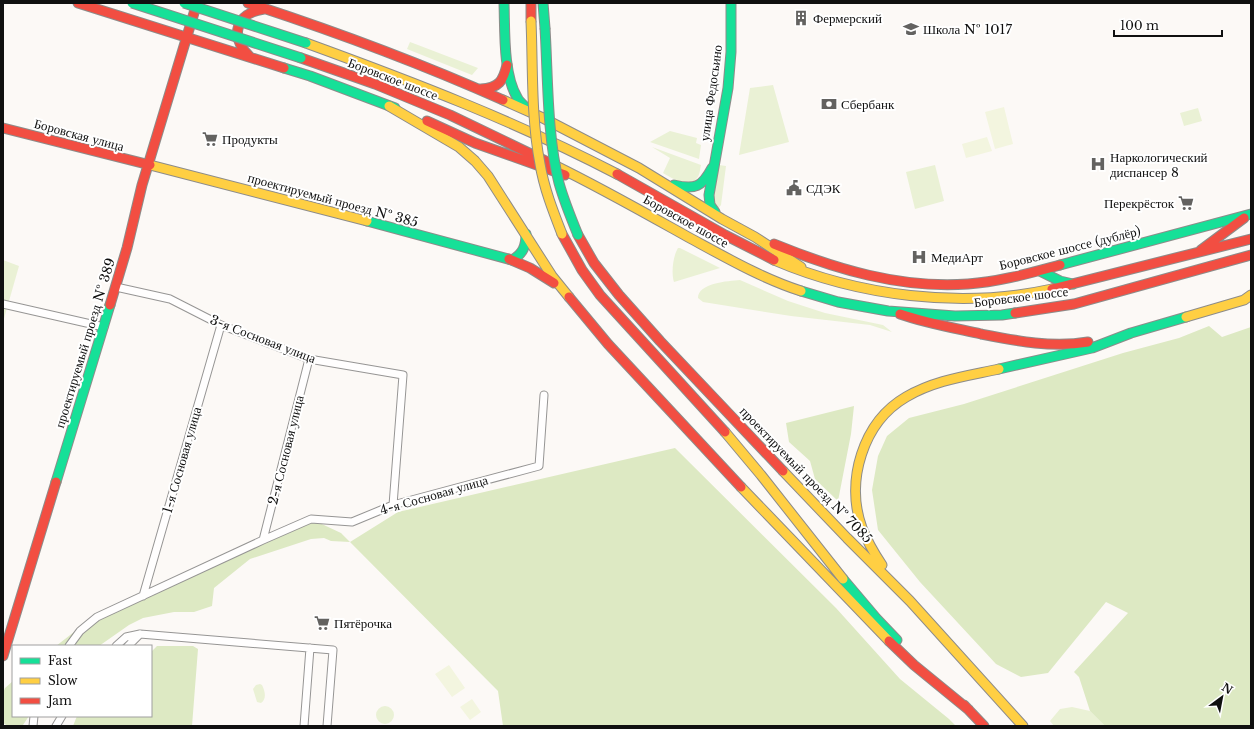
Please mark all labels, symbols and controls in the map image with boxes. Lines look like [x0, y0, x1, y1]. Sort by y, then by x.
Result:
building icon: Фермерский [792, 9, 810, 27]
place label: Фермерский [813, 10, 882, 27]
scale bar [1114, 12, 1222, 38]
text: 100 m [1120, 18, 1159, 33]
school or university icon: Школа № 1017 [902, 20, 920, 38]
place label: Школа № 1017 [923, 21, 1012, 38]
street label: улица Федосьино [696, 44, 726, 142]
street label: Боровское шоссе [346, 54, 441, 104]
bank icon: Сбербанк [820, 95, 838, 113]
place label: Сбербанк [841, 96, 895, 113]
street label: Боровская улица [32, 115, 126, 155]
supermarket icon: Продукты [201, 130, 219, 148]
place label: Продукты [222, 131, 278, 148]
place label: Наркологический диспансер 8 [1110, 149, 1208, 181]
hospital icon: Наркологический диспансер 8 [1089, 155, 1107, 173]
street label: проектируемый проезд № 385 [246, 169, 420, 231]
public building icon: СДЭК [785, 179, 803, 197]
place label: СДЭК [806, 180, 841, 197]
street label: Боровское шоссе [640, 191, 732, 252]
supermarket icon: Перекрёсток [1177, 194, 1195, 212]
place label: Перекрёсток [1104, 195, 1175, 212]
street label: Боровское шоссе (дублёр) [997, 222, 1143, 274]
hospital icon: МедиАрт [910, 248, 928, 266]
place label: МедиАрт [931, 249, 983, 266]
street label: проектируемый проезд № 389 [51, 256, 119, 430]
street label: Боровское шоссе [973, 283, 1069, 311]
street label: 3-я Сосновая улица [208, 311, 319, 367]
street label: 2-я Сосновая улица [264, 393, 308, 506]
street label: проектируемый проезд № 7085 [736, 403, 876, 547]
street label: 1-я Сосновая улица [159, 405, 205, 515]
street label: 4-я Сосновая улица [378, 471, 490, 519]
supermarket icon: Пятёрочка [313, 614, 331, 632]
place label: Пятёрочка [334, 615, 392, 632]
legend [12, 645, 152, 717]
text: Fast [48, 653, 73, 668]
text: Slow [48, 673, 78, 688]
north arrow [1202, 677, 1242, 717]
text: N [1219, 680, 1236, 698]
text: Jam [46, 693, 72, 708]

